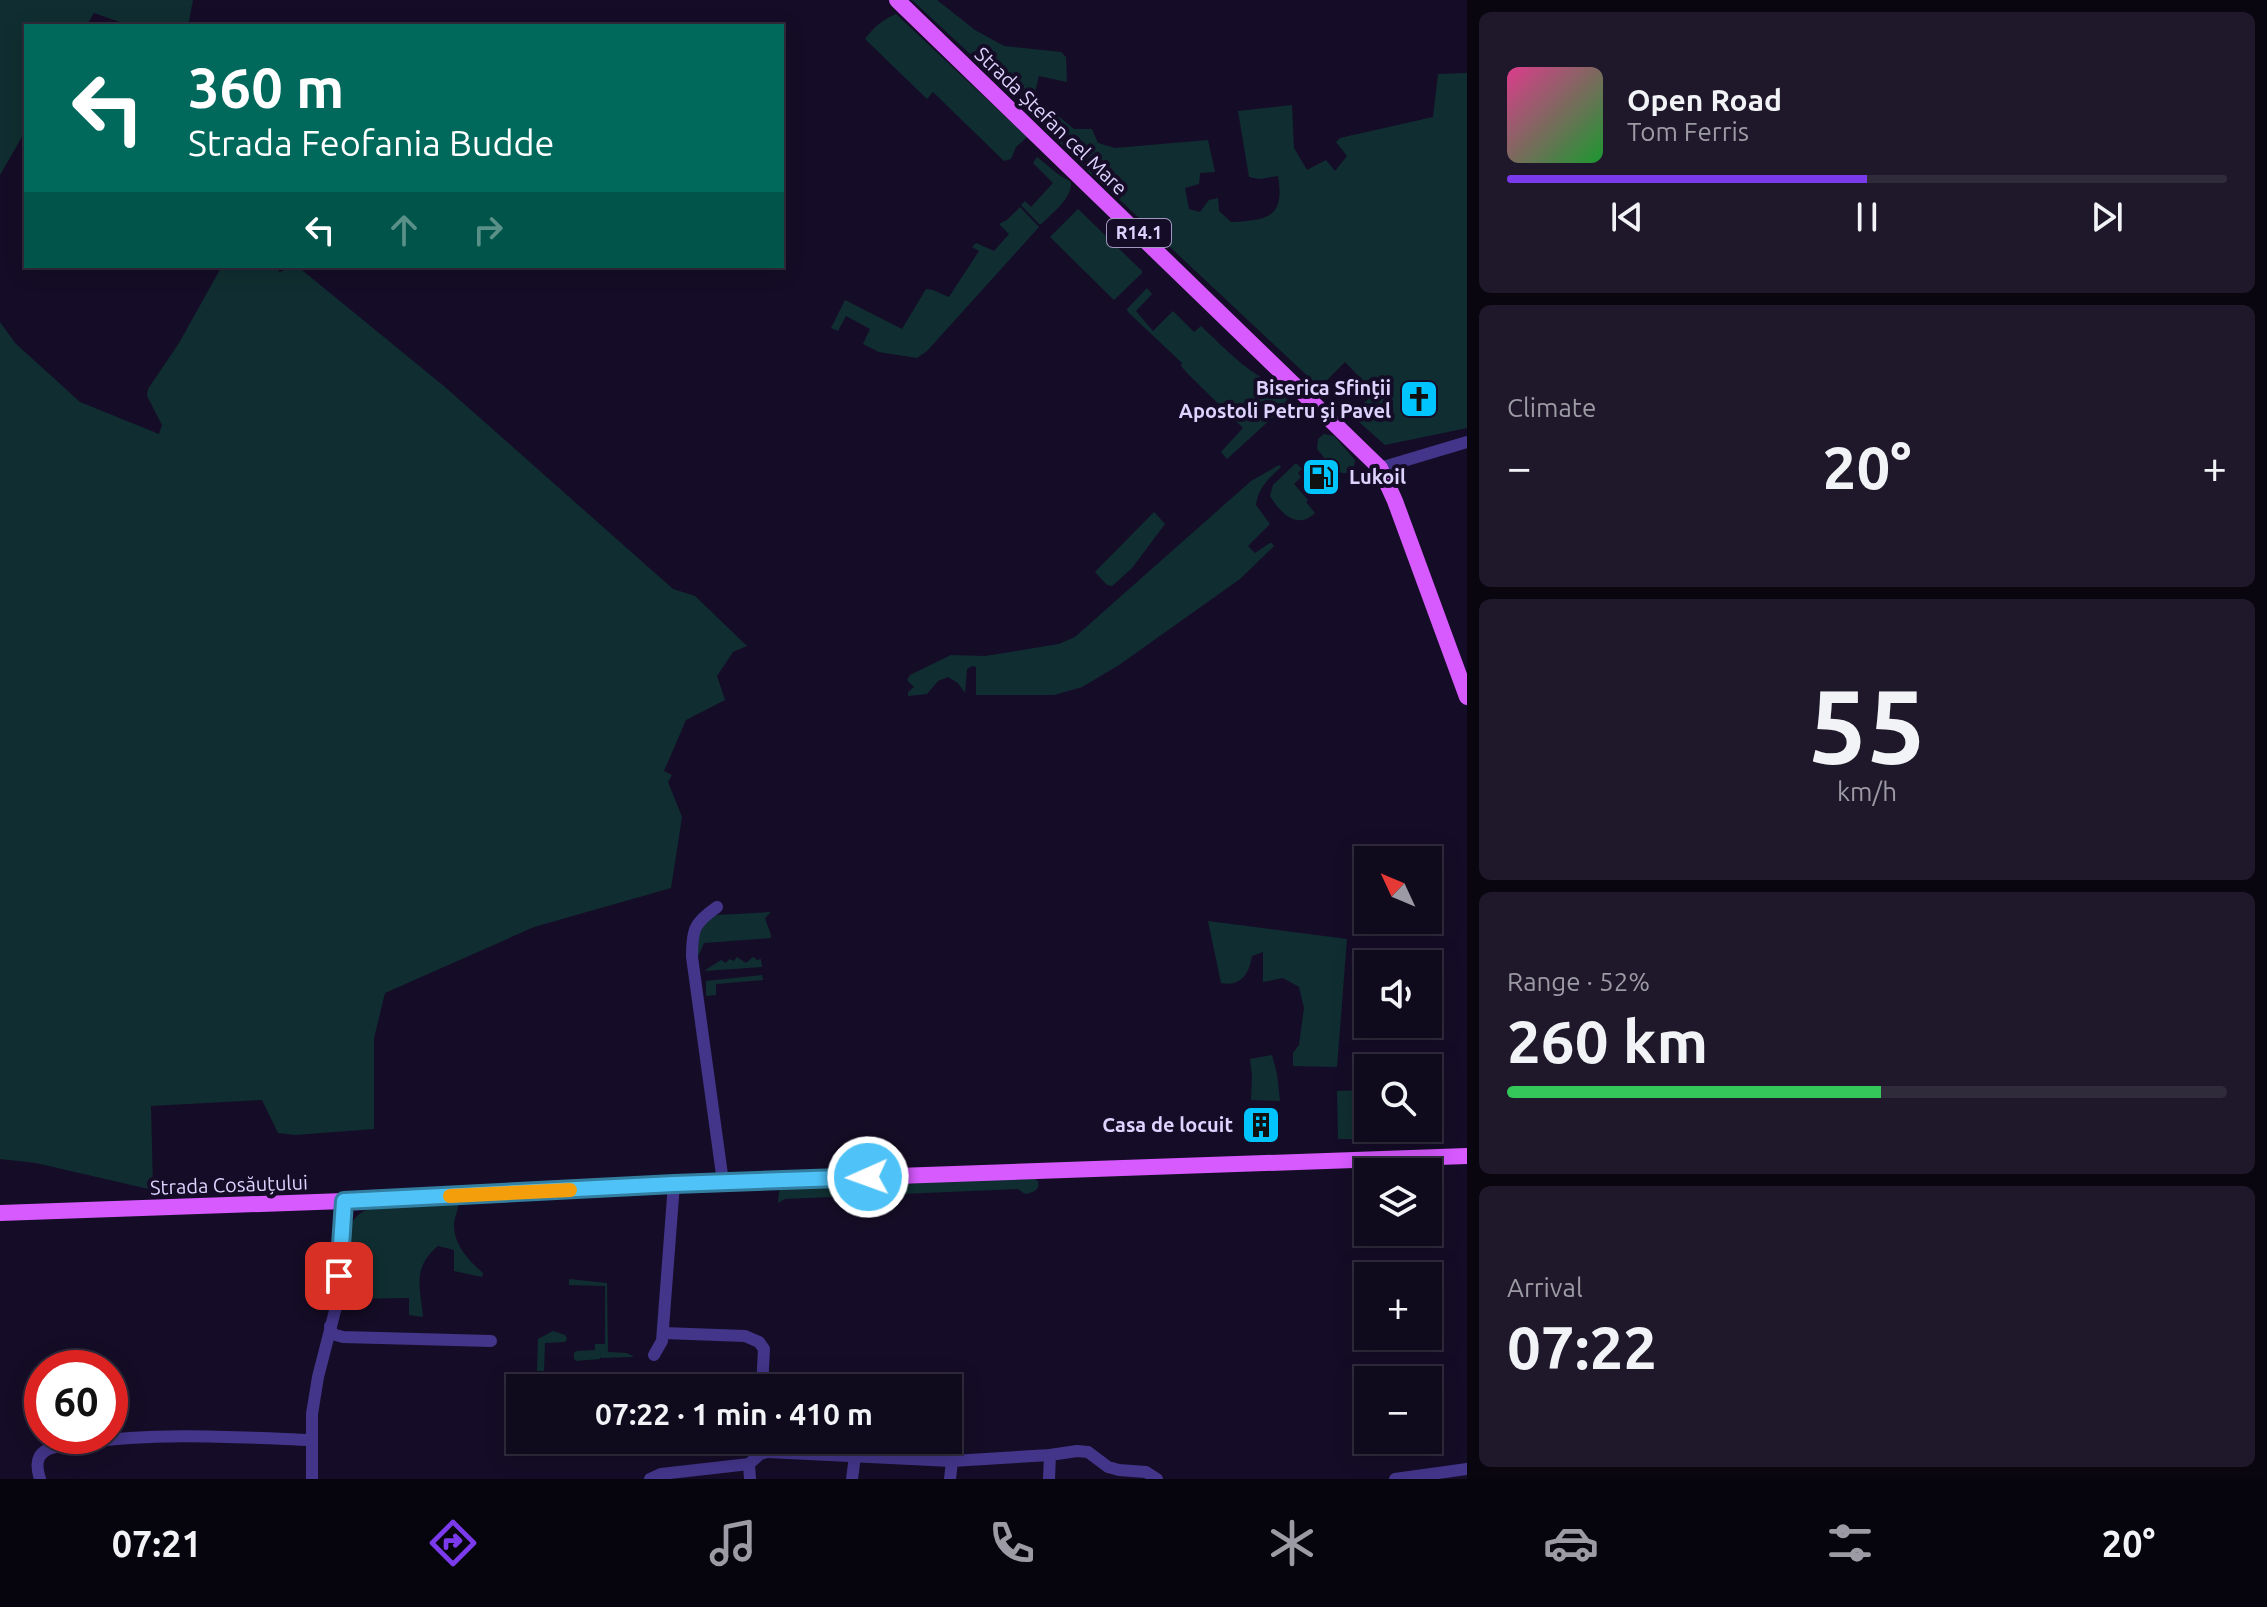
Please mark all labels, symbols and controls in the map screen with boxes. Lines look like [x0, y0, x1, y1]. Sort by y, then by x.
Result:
street label: Strada Ștefan cel Mare [971, 42, 1132, 199]
icon: left [56, 56, 160, 160]
text: 360 m [188, 56, 344, 119]
text: Open Road [1627, 83, 1782, 117]
text: Tom Ferris [1627, 117, 1749, 146]
text: Strada Feofania Budde [188, 122, 554, 163]
icon: previous [1605, 195, 1649, 239]
icon: pause [1845, 195, 1889, 239]
icon: next [2085, 195, 2129, 239]
icon: left [298, 208, 342, 252]
icon: ahead [382, 208, 426, 252]
icon: right [466, 208, 510, 252]
road number: R14.1 [1107, 219, 1171, 247]
place label: Biserica Sfinții Apostoli Petru și Pavel [1179, 376, 1391, 422]
church icon: Biserica Sfinții Apostoli Petru și Pavel [1398, 378, 1440, 420]
text: Climate [1507, 393, 1596, 422]
text: 20° [1823, 433, 1911, 500]
text: − [1507, 442, 1532, 491]
text: + [2202, 442, 2227, 491]
fuel station icon: Lukoil [1300, 456, 1342, 498]
place label: Lukoil [1349, 465, 1406, 488]
text: 55 [1808, 666, 1926, 783]
text: km/h [1837, 777, 1897, 806]
north arrow [1354, 846, 1442, 934]
map controls [1354, 846, 1442, 1454]
button: sound [1354, 950, 1442, 1038]
text: Range · 52% [1507, 967, 1650, 996]
text: 260 km [1507, 1007, 1708, 1074]
button: search [1354, 1054, 1442, 1142]
building icon: Casa de locuit [1240, 1104, 1282, 1146]
place label: Casa de locuit [1102, 1113, 1233, 1136]
position arrow [826, 1135, 910, 1219]
button: layers [1354, 1158, 1442, 1246]
street label: Strada Cosăuțului [150, 1170, 308, 1199]
pin [305, 1242, 373, 1310]
icon: arrive [317, 1254, 361, 1298]
button: + [1354, 1262, 1442, 1350]
text: Arrival [1507, 1273, 1583, 1302]
text: 07:22 [1507, 1313, 1657, 1380]
speed limit sign: 60 [24, 1350, 128, 1454]
button: − [1354, 1366, 1442, 1454]
text: 07:22 · 1 min · 410 m [595, 1397, 873, 1431]
icon: directions [425, 1515, 481, 1571]
icon: music [705, 1515, 761, 1571]
icon: phone [984, 1515, 1040, 1571]
icon: climate [1264, 1515, 1320, 1571]
icon: car [1543, 1515, 1599, 1571]
icon: filters [1822, 1515, 1878, 1571]
text: 07:21 [112, 1523, 202, 1564]
text: 20° [2102, 1523, 2155, 1564]

